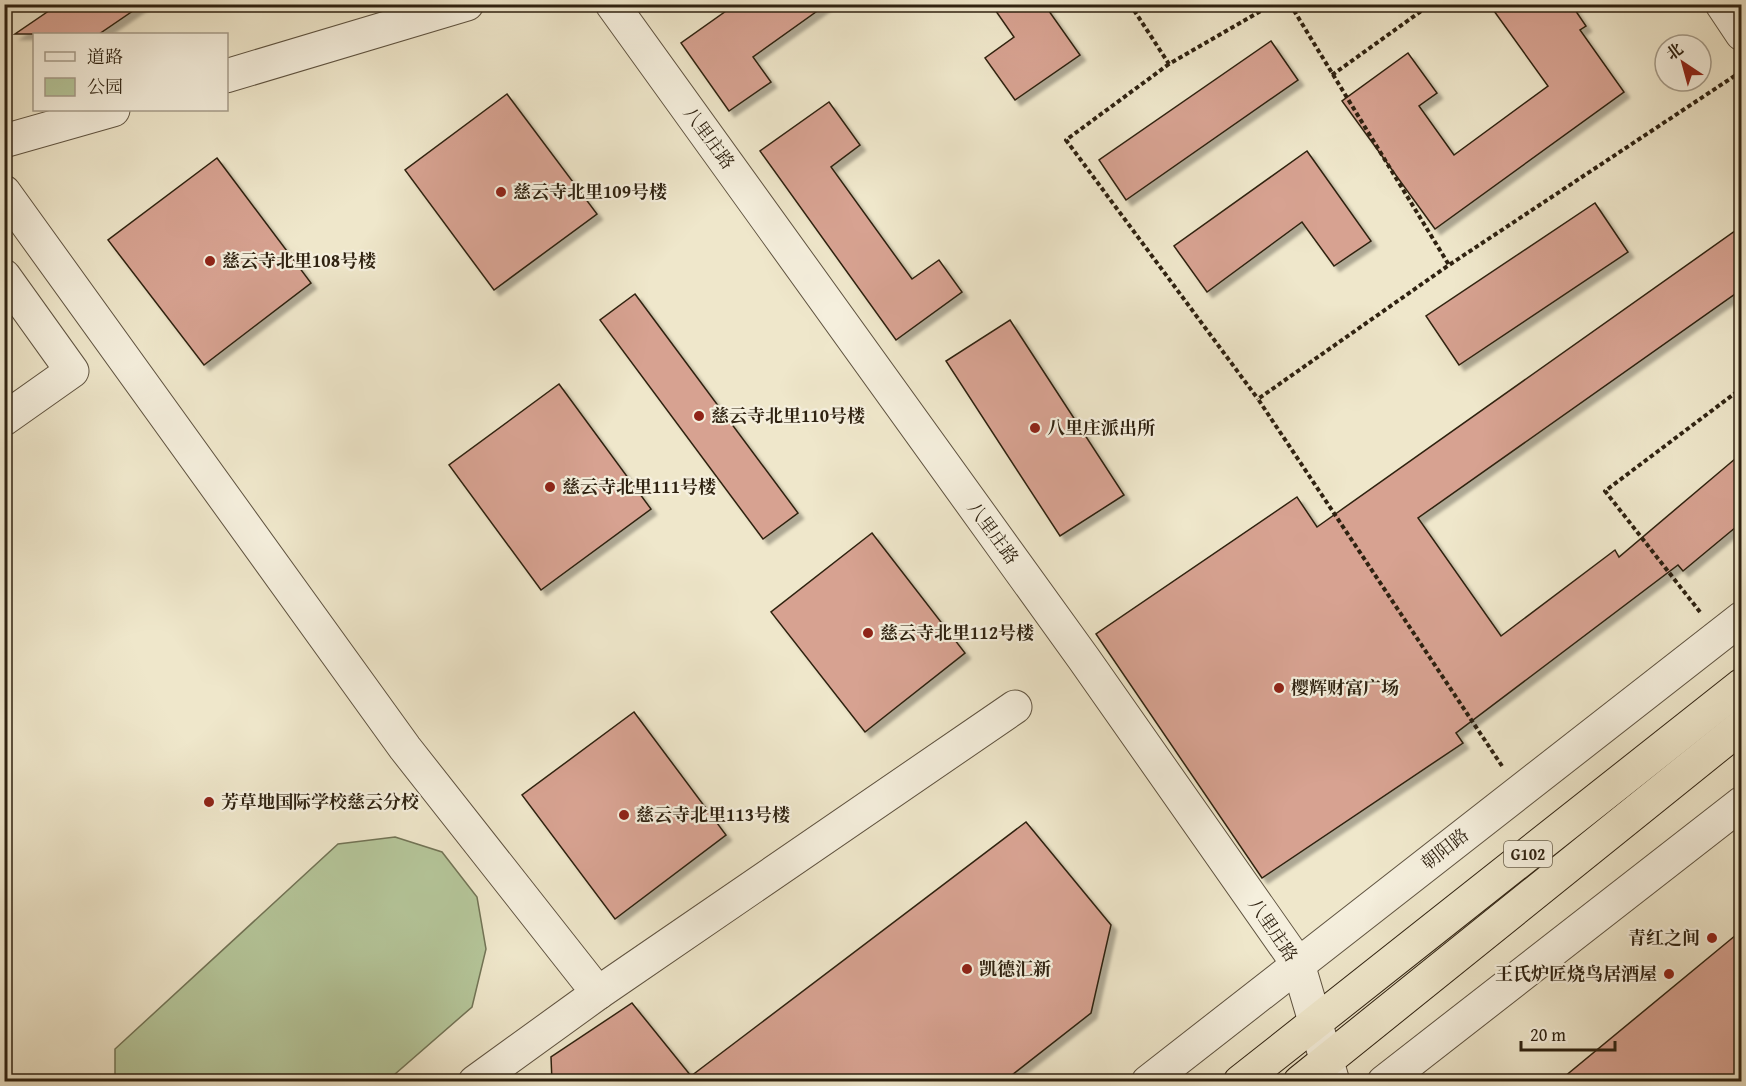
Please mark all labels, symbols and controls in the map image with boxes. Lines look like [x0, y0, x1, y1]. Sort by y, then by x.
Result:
legend [33, 33, 228, 111]
north arrow [1653, 33, 1713, 93]
text: 北 [1661, 36, 1688, 65]
text: 道路 [87, 43, 123, 70]
text: 公园 [87, 73, 123, 100]
street label: 八里庄路 [677, 101, 741, 175]
place label: 慈云寺北里109号楼 [513, 178, 667, 205]
marker: 慈云寺北里109号楼 [494, 185, 508, 199]
place label: 慈云寺北里108号楼 [222, 247, 376, 274]
marker: 慈云寺北里108号楼 [203, 254, 217, 268]
place label: 慈云寺北里110号楼 [711, 402, 865, 429]
marker: 慈云寺北里110号楼 [692, 409, 706, 423]
place label: 八里庄派出所 [1047, 414, 1156, 441]
marker: 八里庄派出所 [1028, 421, 1042, 435]
place label: 慈云寺北里111号楼 [562, 473, 716, 500]
marker: 慈云寺北里111号楼 [543, 480, 557, 494]
street label: 八里庄路 [961, 496, 1025, 570]
place label: 慈云寺北里112号楼 [880, 619, 1034, 646]
marker: 慈云寺北里112号楼 [861, 626, 875, 640]
place label: 樱辉财富广场 [1291, 674, 1399, 701]
marker: 樱辉财富广场 [1272, 681, 1286, 695]
place label: 芳草地国际学校慈云分校 [221, 788, 419, 815]
marker: 芳草地国际学校慈云分校 [202, 795, 216, 809]
place label: 慈云寺北里113号楼 [636, 801, 790, 828]
marker: 慈云寺北里113号楼 [617, 808, 631, 822]
street label: 朝阳路 [1415, 821, 1474, 876]
road number: G102 [1504, 841, 1552, 867]
street label: 八里庄路 [1242, 892, 1305, 967]
place label: 青红之间 [1628, 924, 1700, 951]
marker: 青红之间 [1705, 931, 1719, 945]
place label: 凯德汇新 [979, 955, 1051, 982]
place label: 王氏炉匠烧鸟居酒屋 [1495, 960, 1657, 987]
marker: 凯德汇新 [960, 962, 974, 976]
marker: 王氏炉匠烧鸟居酒屋 [1662, 967, 1676, 981]
scale bar [1521, 1014, 1616, 1052]
text: 20 m [1530, 1021, 1566, 1048]

